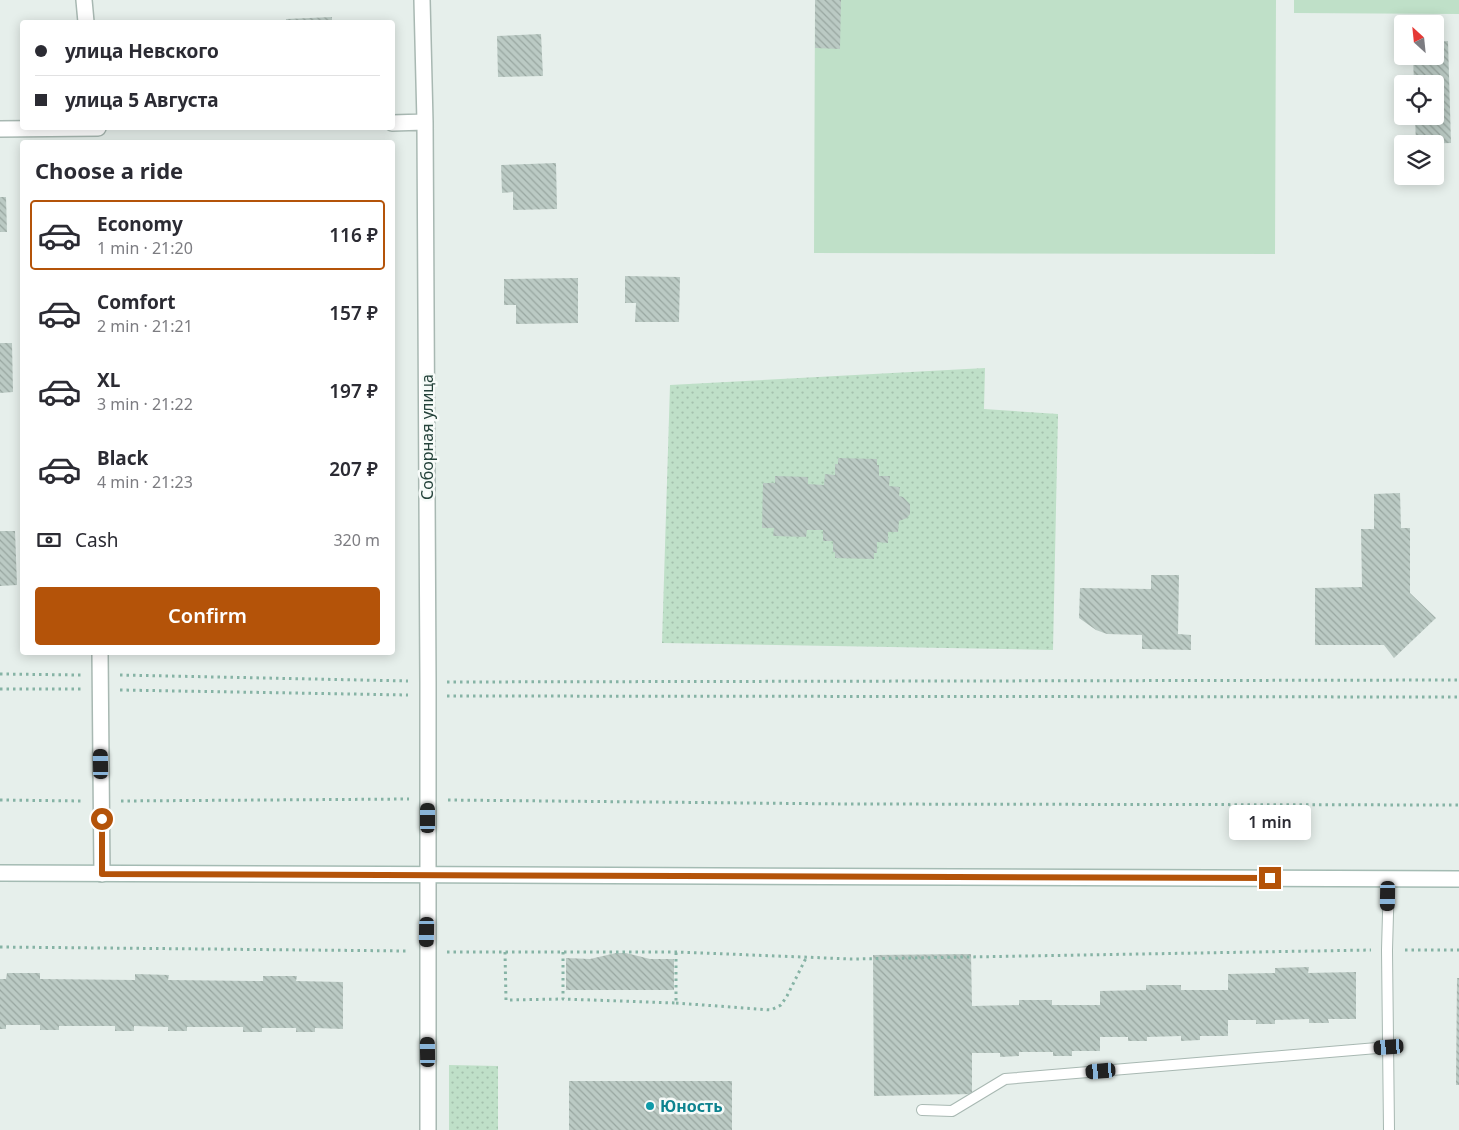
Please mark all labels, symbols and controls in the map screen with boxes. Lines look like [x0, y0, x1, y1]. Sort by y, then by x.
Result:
north arrow [1394, 15, 1444, 65]
map controls [1394, 15, 1444, 185]
text: улица Невского [65, 38, 219, 64]
button: locate [1394, 75, 1444, 125]
text: улица 5 Августа [65, 87, 219, 113]
button: layers [1394, 135, 1444, 185]
text: Choose a ride [35, 155, 183, 185]
text: Economy [97, 211, 183, 237]
icon: car [37, 213, 82, 258]
text: 116 ₽ [329, 222, 378, 248]
text: 1 min · 21:20 [97, 237, 193, 259]
text: Comfort [97, 289, 176, 315]
icon: car [37, 291, 82, 336]
text: 157 ₽ [329, 300, 378, 326]
text: 2 min · 21:21 [97, 315, 193, 337]
text: XL [97, 367, 120, 393]
icon: car [37, 369, 82, 414]
street label: Соборная улица [416, 374, 438, 500]
text: 197 ₽ [329, 378, 378, 404]
text: 3 min · 21:22 [97, 393, 193, 415]
text: Black [97, 445, 148, 471]
icon: car [37, 447, 82, 492]
text: 207 ₽ [329, 456, 378, 482]
text: 4 min · 21:23 [97, 471, 193, 493]
icon: cash [35, 526, 63, 554]
text: Cash [75, 527, 119, 553]
text: 320 m [333, 529, 380, 551]
button: Confirm [35, 587, 380, 645]
car [93, 749, 108, 779]
car [420, 803, 435, 833]
callout: 1 min [1229, 806, 1311, 840]
route start [91, 808, 113, 830]
text: 1 min [1248, 811, 1292, 833]
route end [1259, 867, 1281, 889]
car [1380, 881, 1395, 911]
car [419, 917, 434, 947]
car [420, 1037, 435, 1067]
car [1373, 1038, 1404, 1056]
car [1085, 1062, 1116, 1080]
place label: Юность [660, 1095, 723, 1117]
marker: Юность [644, 1100, 656, 1112]

